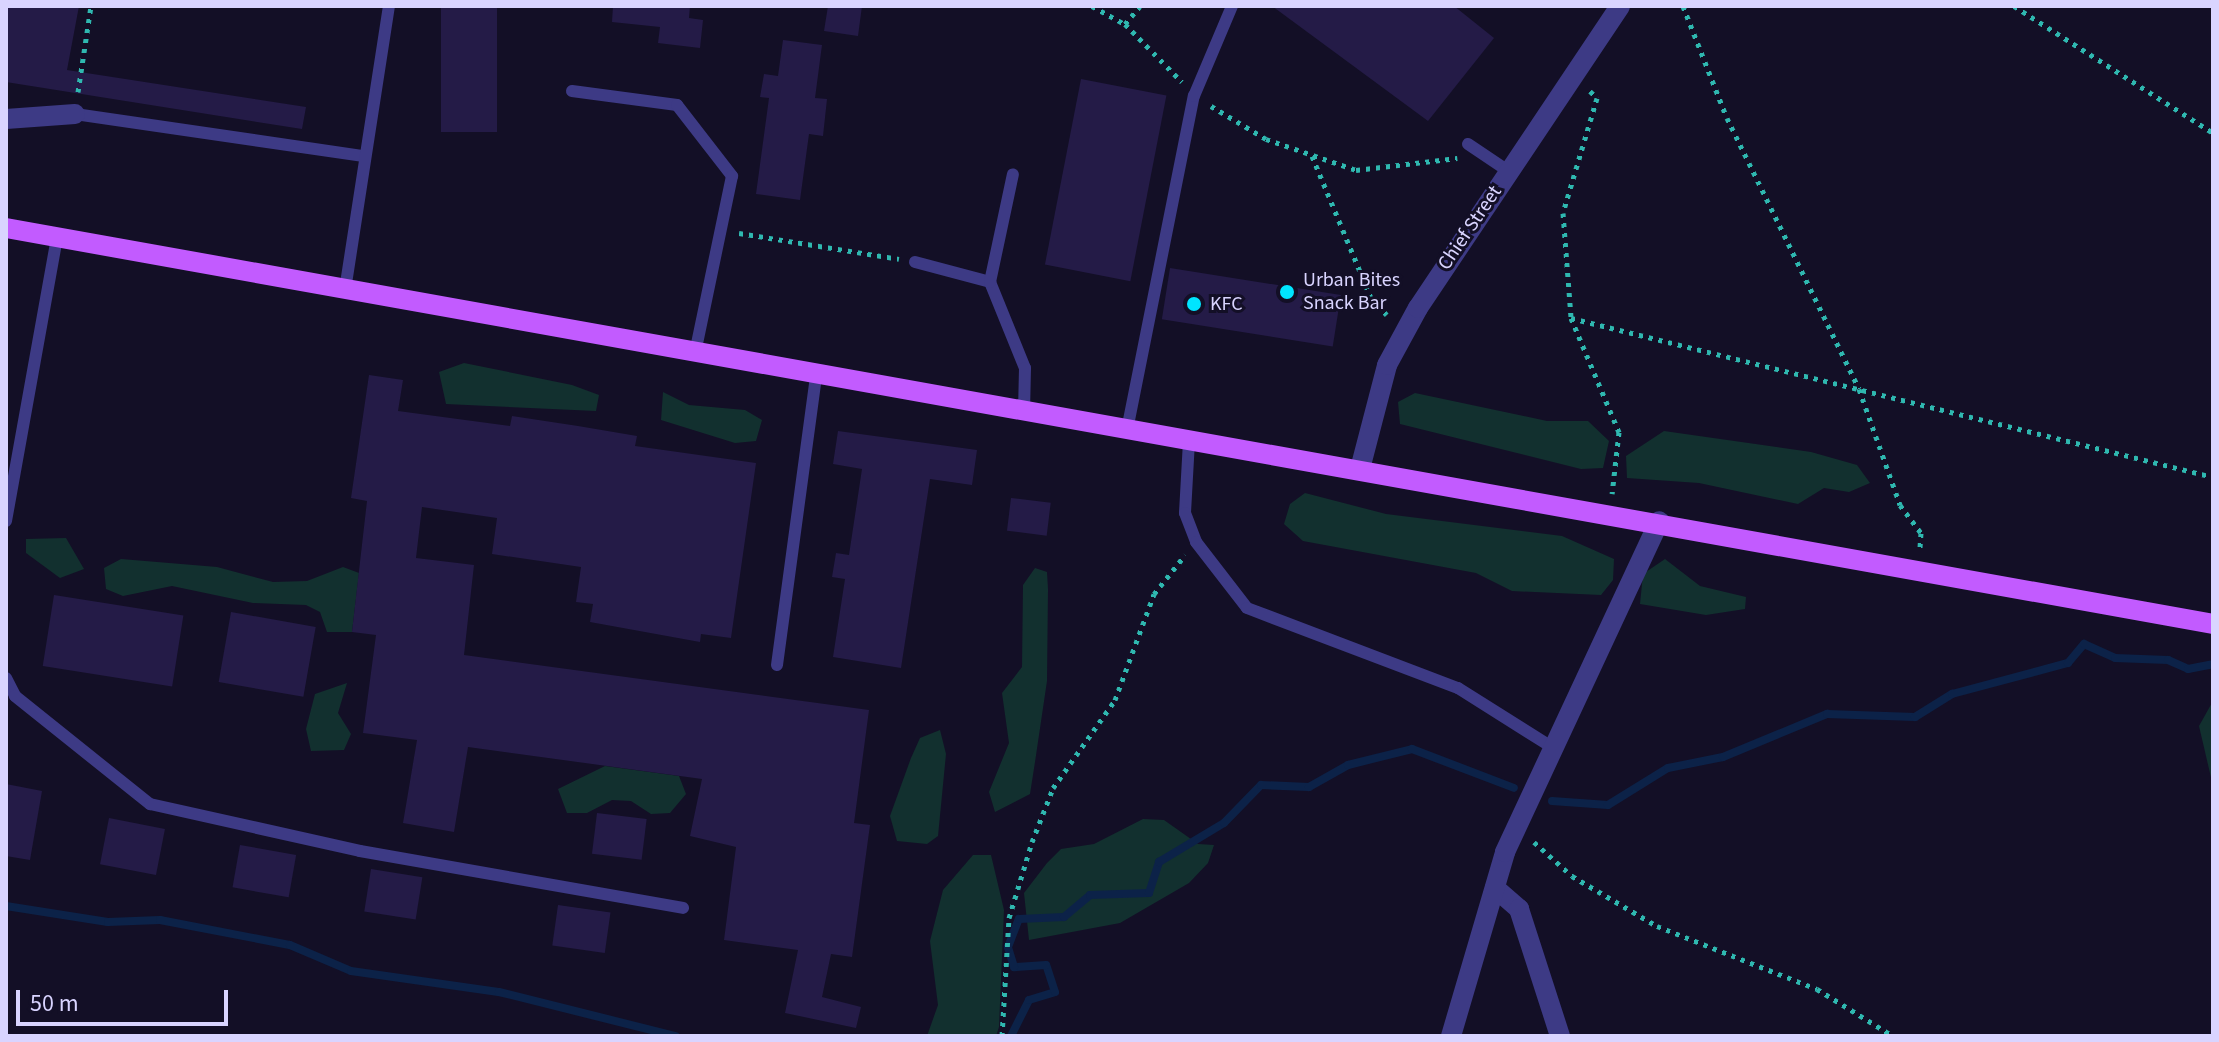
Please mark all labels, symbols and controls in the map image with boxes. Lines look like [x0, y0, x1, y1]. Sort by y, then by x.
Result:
street label: Chief Street [1433, 181, 1507, 275]
place label: Urban Bites Snack Bar [1303, 268, 1400, 315]
marker: Urban Bites Snack Bar [1278, 283, 1296, 301]
place label: KFC [1210, 292, 1243, 316]
marker: KFC [1185, 295, 1203, 313]
scale bar [20, 974, 232, 1024]
text: 50 m [30, 986, 79, 1021]

